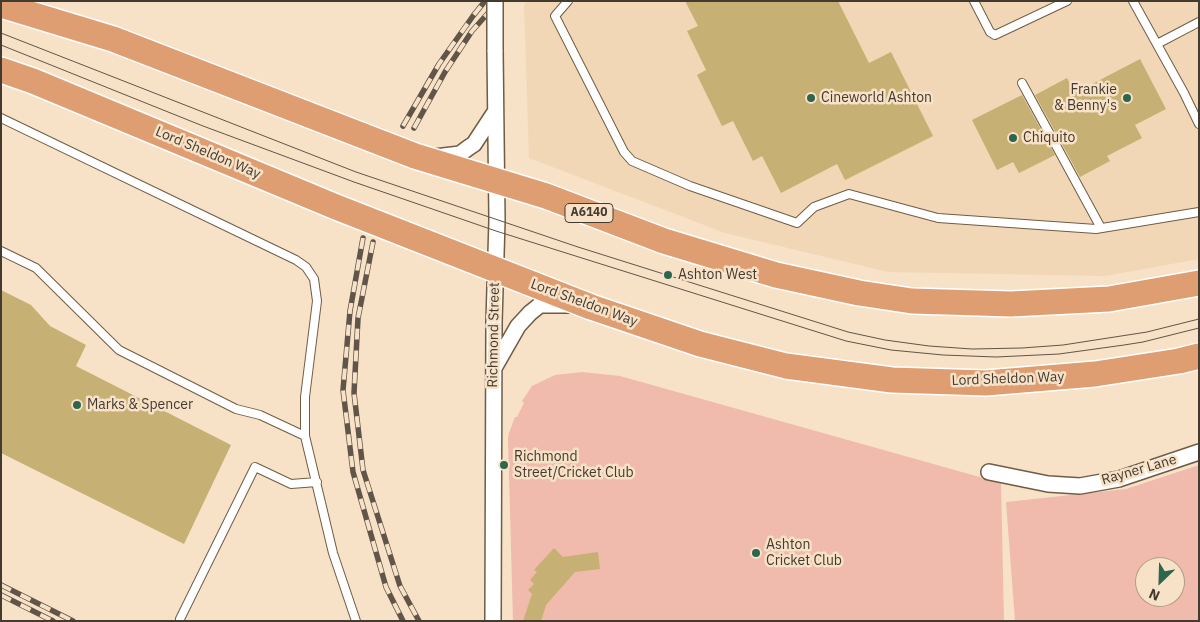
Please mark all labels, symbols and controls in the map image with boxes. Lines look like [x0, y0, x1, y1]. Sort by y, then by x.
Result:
place label: Frankie & Benny's [1054, 82, 1117, 114]
place label: Cineworld Ashton [821, 90, 932, 106]
marker: Cineworld Ashton [805, 92, 817, 104]
marker: Frankie & Benny's [1121, 92, 1133, 104]
street label: Lord Sheldon Way [153, 123, 263, 183]
place label: Chiquito [1023, 130, 1075, 146]
marker: Chiquito [1007, 132, 1019, 144]
road number: A6140 [565, 204, 613, 222]
place label: Ashton West [678, 267, 757, 283]
marker: Ashton West [662, 269, 674, 281]
street label: Lord Sheldon Way [528, 276, 640, 330]
street label: Richmond Street [485, 282, 503, 388]
street label: Lord Sheldon Way [951, 369, 1065, 389]
place label: Marks & Spencer [87, 397, 193, 413]
marker: Marks & Spencer [71, 399, 83, 411]
place label: Richmond Street/Cricket Club [514, 449, 634, 482]
street label: Rayner Lane [1099, 451, 1179, 489]
marker: Richmond Street/Cricket Club [498, 459, 510, 471]
place label: Ashton Cricket Club [766, 537, 842, 570]
marker: Ashton Cricket Club [750, 547, 762, 559]
north arrow [1135, 557, 1185, 607]
text: N [1146, 585, 1163, 605]

